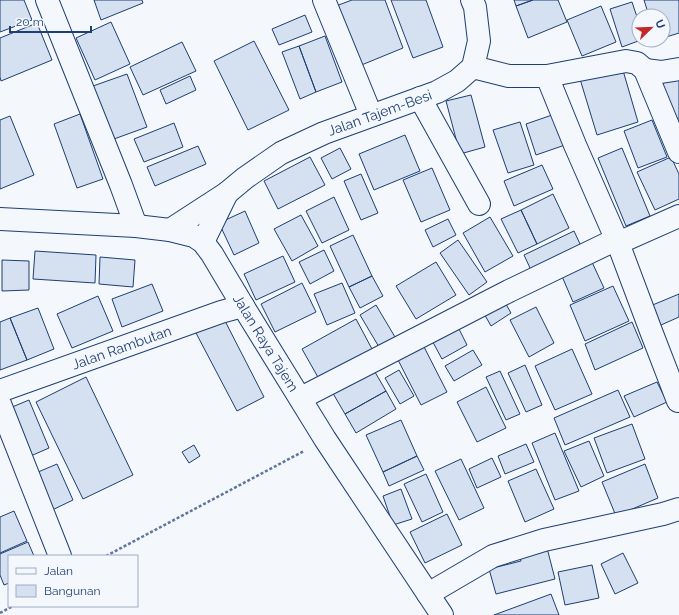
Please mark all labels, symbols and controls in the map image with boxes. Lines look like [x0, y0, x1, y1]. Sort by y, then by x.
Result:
scale bar [10, 8, 91, 34]
north arrow [631, 8, 671, 48]
text: 20 m [16, 15, 44, 29]
text: U [652, 18, 667, 31]
street label: Jalan Tajem-Besi [326, 87, 434, 139]
street label: Jalan Raya Tajem [230, 292, 302, 395]
street label: Jalan Rambutan [70, 322, 173, 373]
legend [8, 555, 138, 607]
text: Jalan [44, 564, 73, 578]
text: Bangunan [44, 584, 101, 598]

